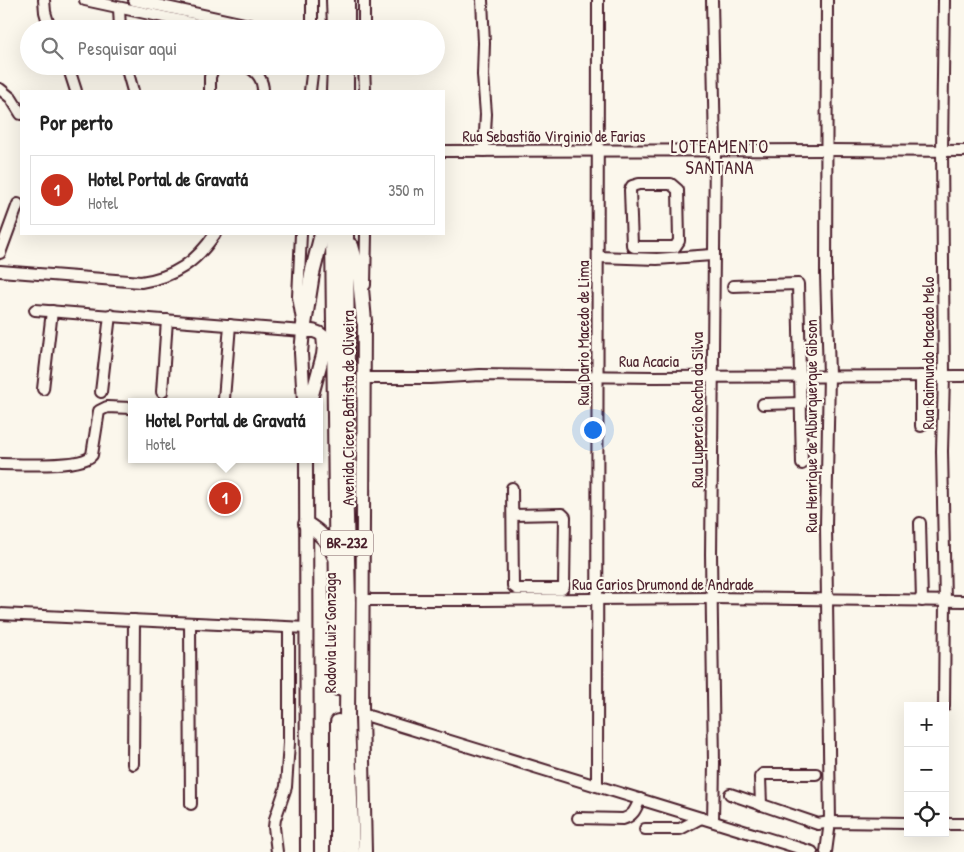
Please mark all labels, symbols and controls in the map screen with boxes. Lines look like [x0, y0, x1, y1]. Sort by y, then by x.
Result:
search box [20, 20, 445, 75]
icon: search [38, 34, 66, 62]
text: Pesquisar aqui [78, 35, 177, 61]
text: Por perto [40, 108, 113, 137]
street label: Rua Sebastião Virginio de Farias [463, 125, 645, 147]
district label: LOTEAMENTO SANTANA [671, 134, 769, 180]
text: Hotel Portal de Gravatá [88, 166, 248, 192]
text: 1 [54, 179, 60, 201]
text: 350 m [388, 179, 424, 201]
text: Hotel [88, 192, 118, 214]
street label: Rua Dario Macedo de Lima [572, 260, 594, 406]
street label: Rua Raimundo Macedo Melo [917, 276, 939, 429]
street label: Avenida Cicero Batista de Oliveira [337, 310, 359, 506]
street label: Rua Henrique de Alburquerque Gibson [800, 319, 822, 533]
street label: Rua Lupercio Rocha da Silva [686, 332, 708, 488]
street label: Rua Acacia [619, 350, 679, 372]
popup [128, 398, 323, 463]
text: Hotel Portal de Gravatá [146, 407, 305, 433]
your location [580, 417, 606, 443]
text: Hotel [146, 433, 176, 455]
pin: 1 [209, 479, 241, 517]
road number: BR-232 [321, 530, 373, 556]
street label: Rodovia Luiz Gonzaga [319, 573, 341, 693]
street label: Rua Carios Drumond de Andrade [572, 573, 755, 595]
map controls [904, 702, 949, 837]
button: + [904, 702, 949, 747]
button: − [904, 747, 949, 792]
button: locate [904, 792, 949, 837]

